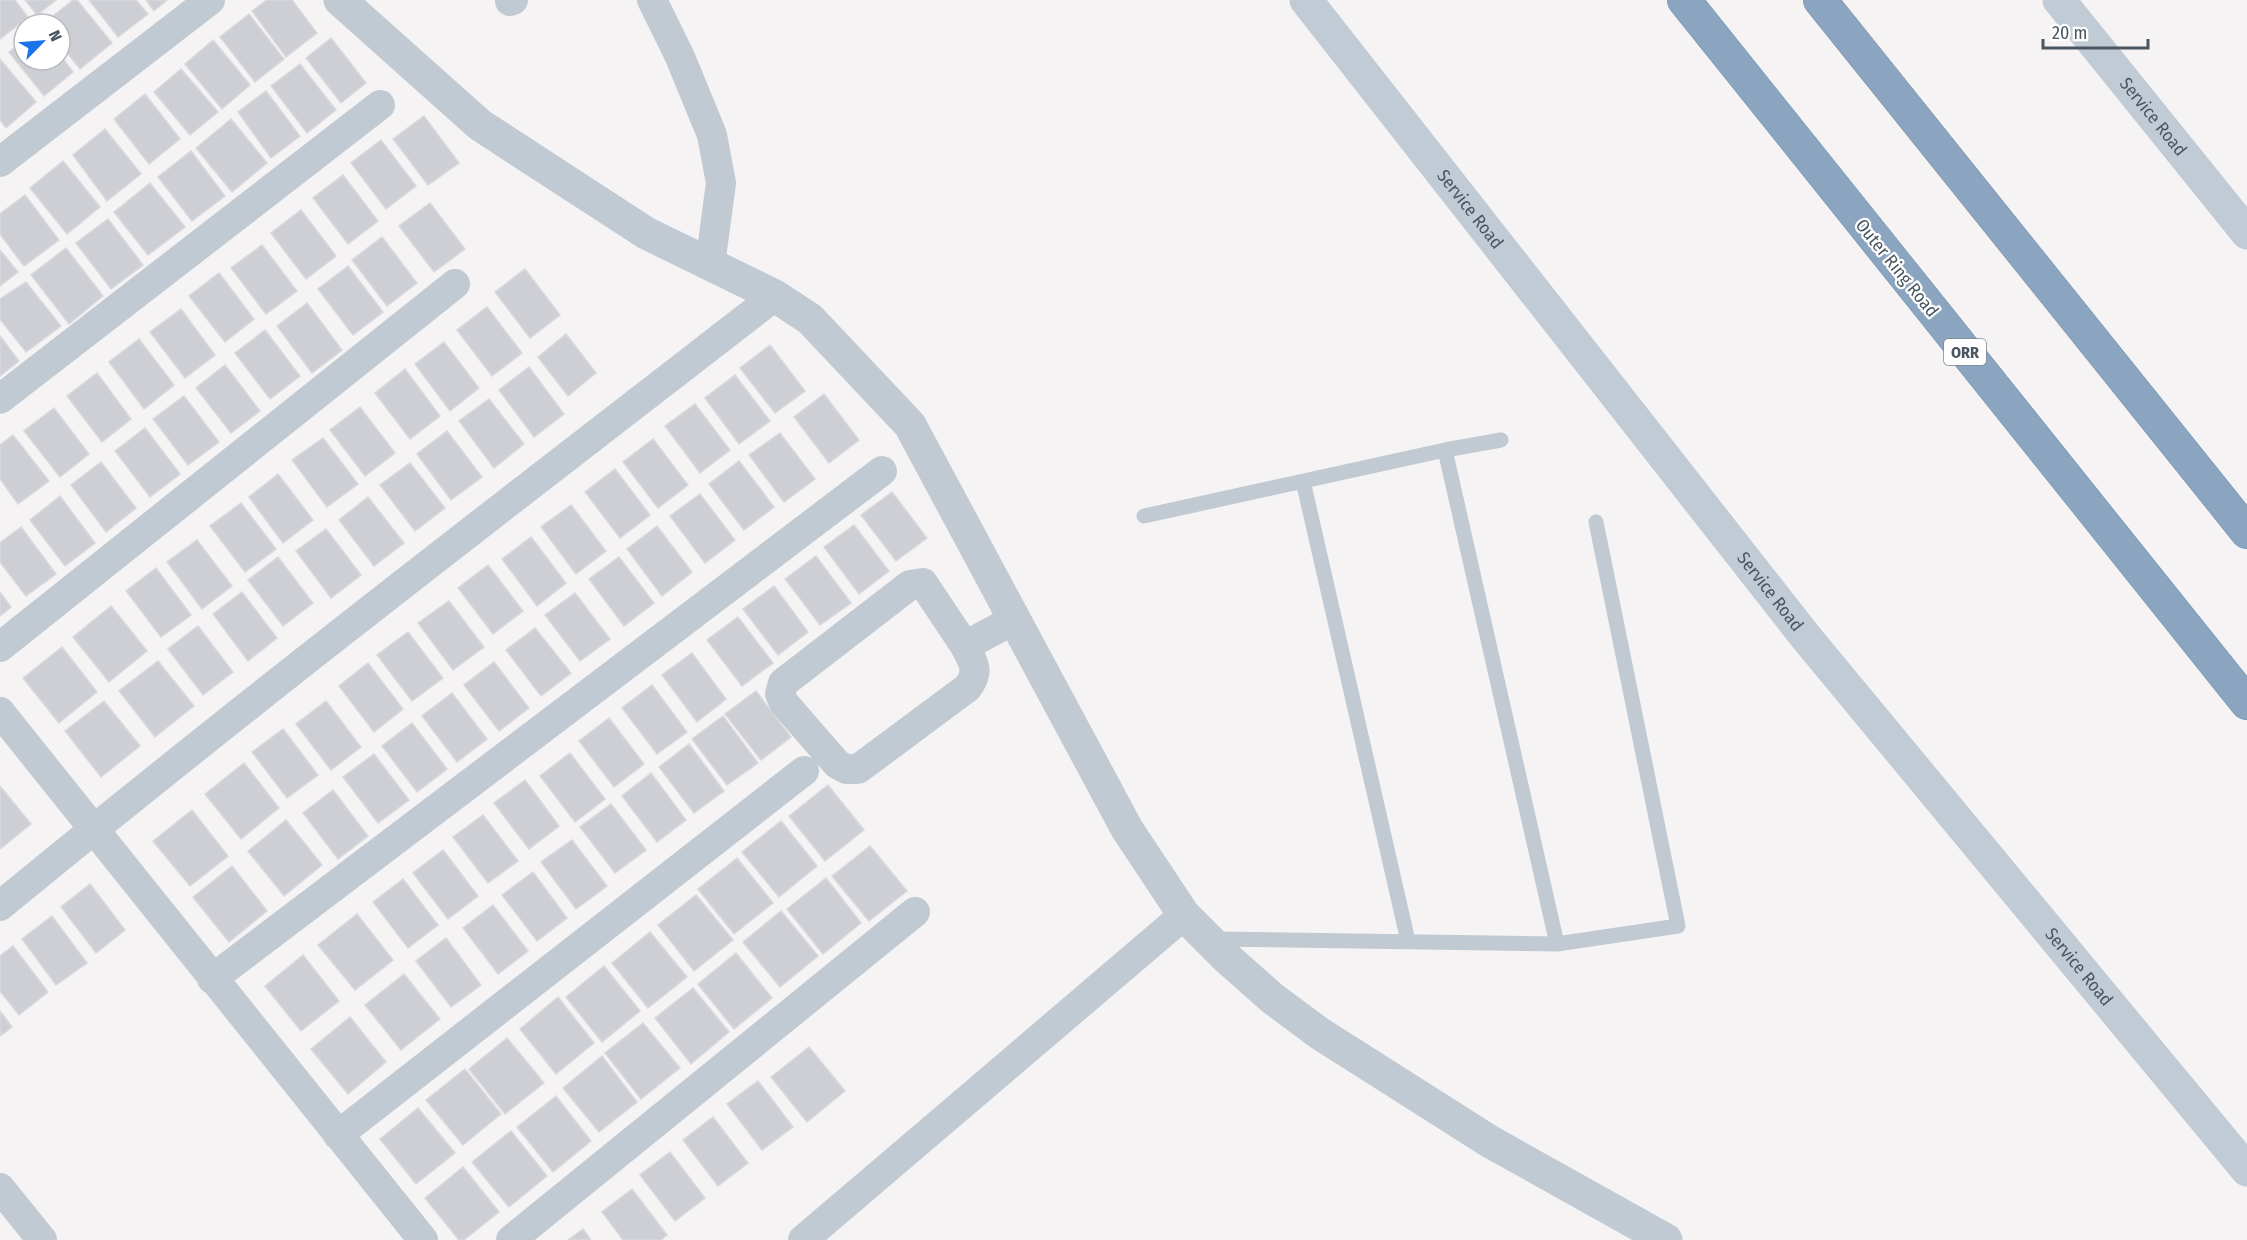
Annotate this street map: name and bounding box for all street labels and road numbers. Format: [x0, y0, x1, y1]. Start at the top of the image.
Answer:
street label: Service Road [2115, 73, 2191, 160]
street label: Service Road [1432, 165, 1508, 253]
street label: Outer Ring Road [1851, 215, 1943, 321]
road number: ORR [1944, 339, 1986, 365]
street label: Service Road [1732, 548, 1808, 636]
street label: Service Road [2040, 924, 2118, 1010]

